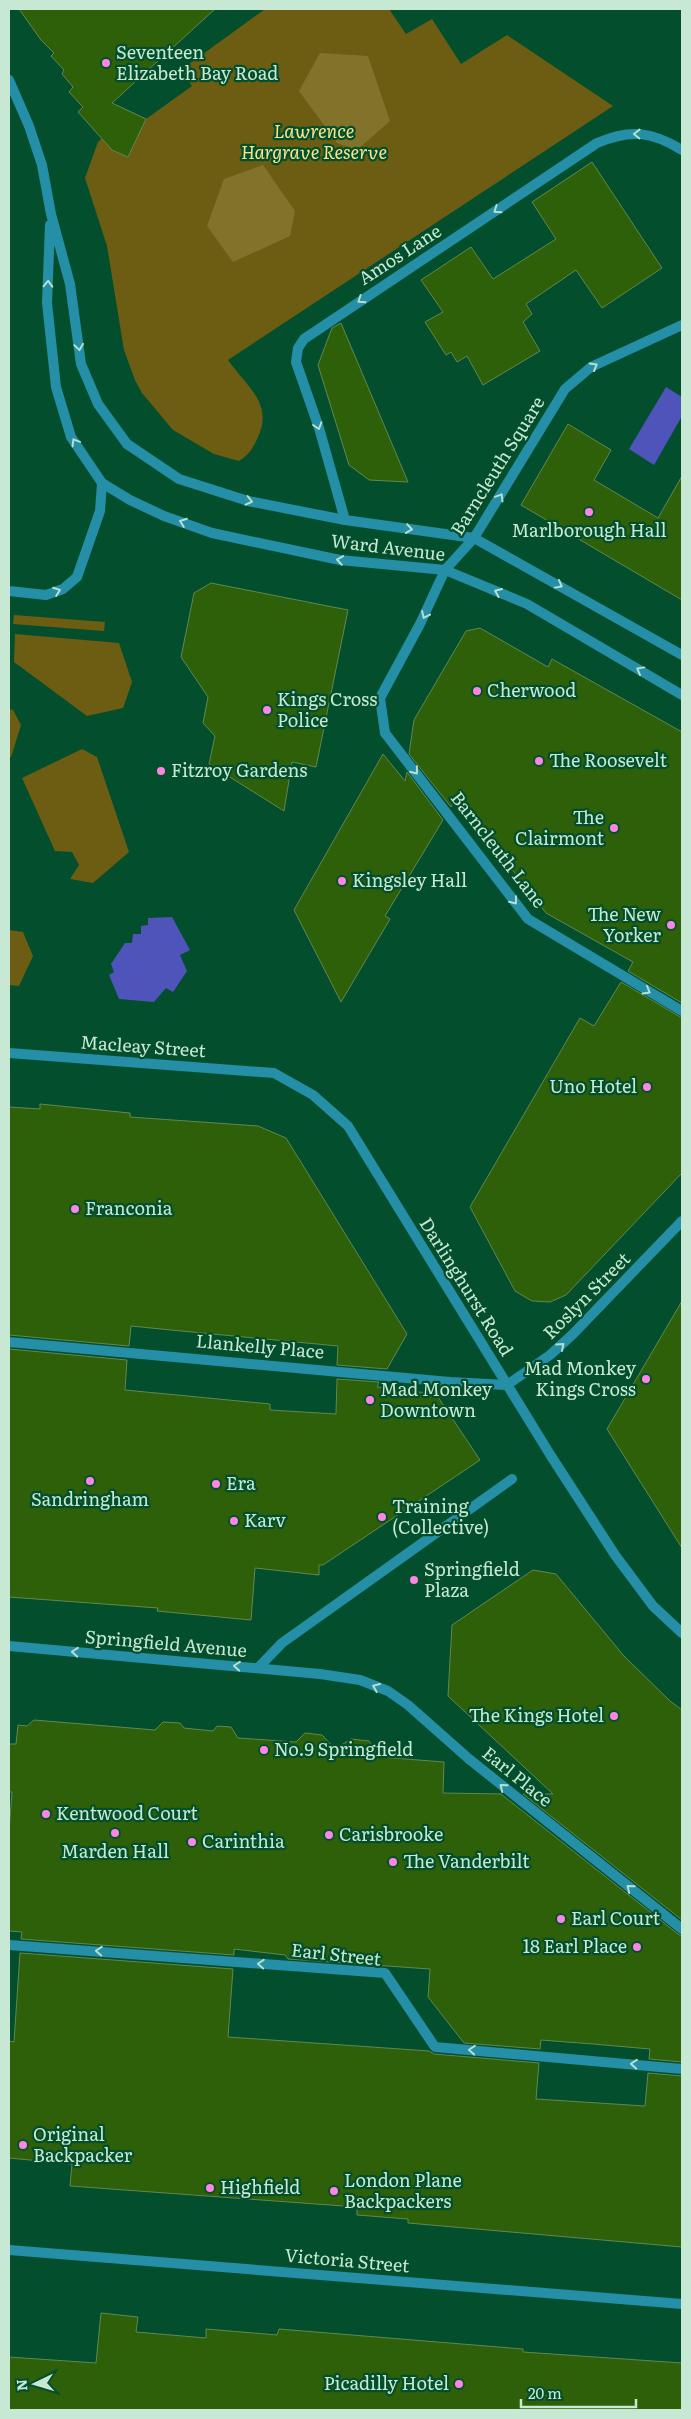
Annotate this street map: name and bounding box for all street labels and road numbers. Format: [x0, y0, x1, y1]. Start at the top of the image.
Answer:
street label: Amos Lane [352, 217, 446, 291]
street label: Barncleuth Square [443, 390, 550, 540]
street label: Ward Avenue [329, 526, 447, 567]
street label: Barncleuth Lane [445, 785, 553, 913]
street label: Macleay Street [80, 1028, 207, 1063]
street label: Darlinghurst Road [414, 1212, 521, 1361]
street label: Roslyn Street [536, 1245, 636, 1345]
street label: Llankelly Place [195, 1326, 325, 1365]
street label: Springfield Avenue [84, 1622, 248, 1663]
street label: Earl Place [477, 1739, 559, 1813]
street label: Earl Street [290, 1935, 383, 1972]
street label: Victoria Street [284, 2241, 411, 2278]

